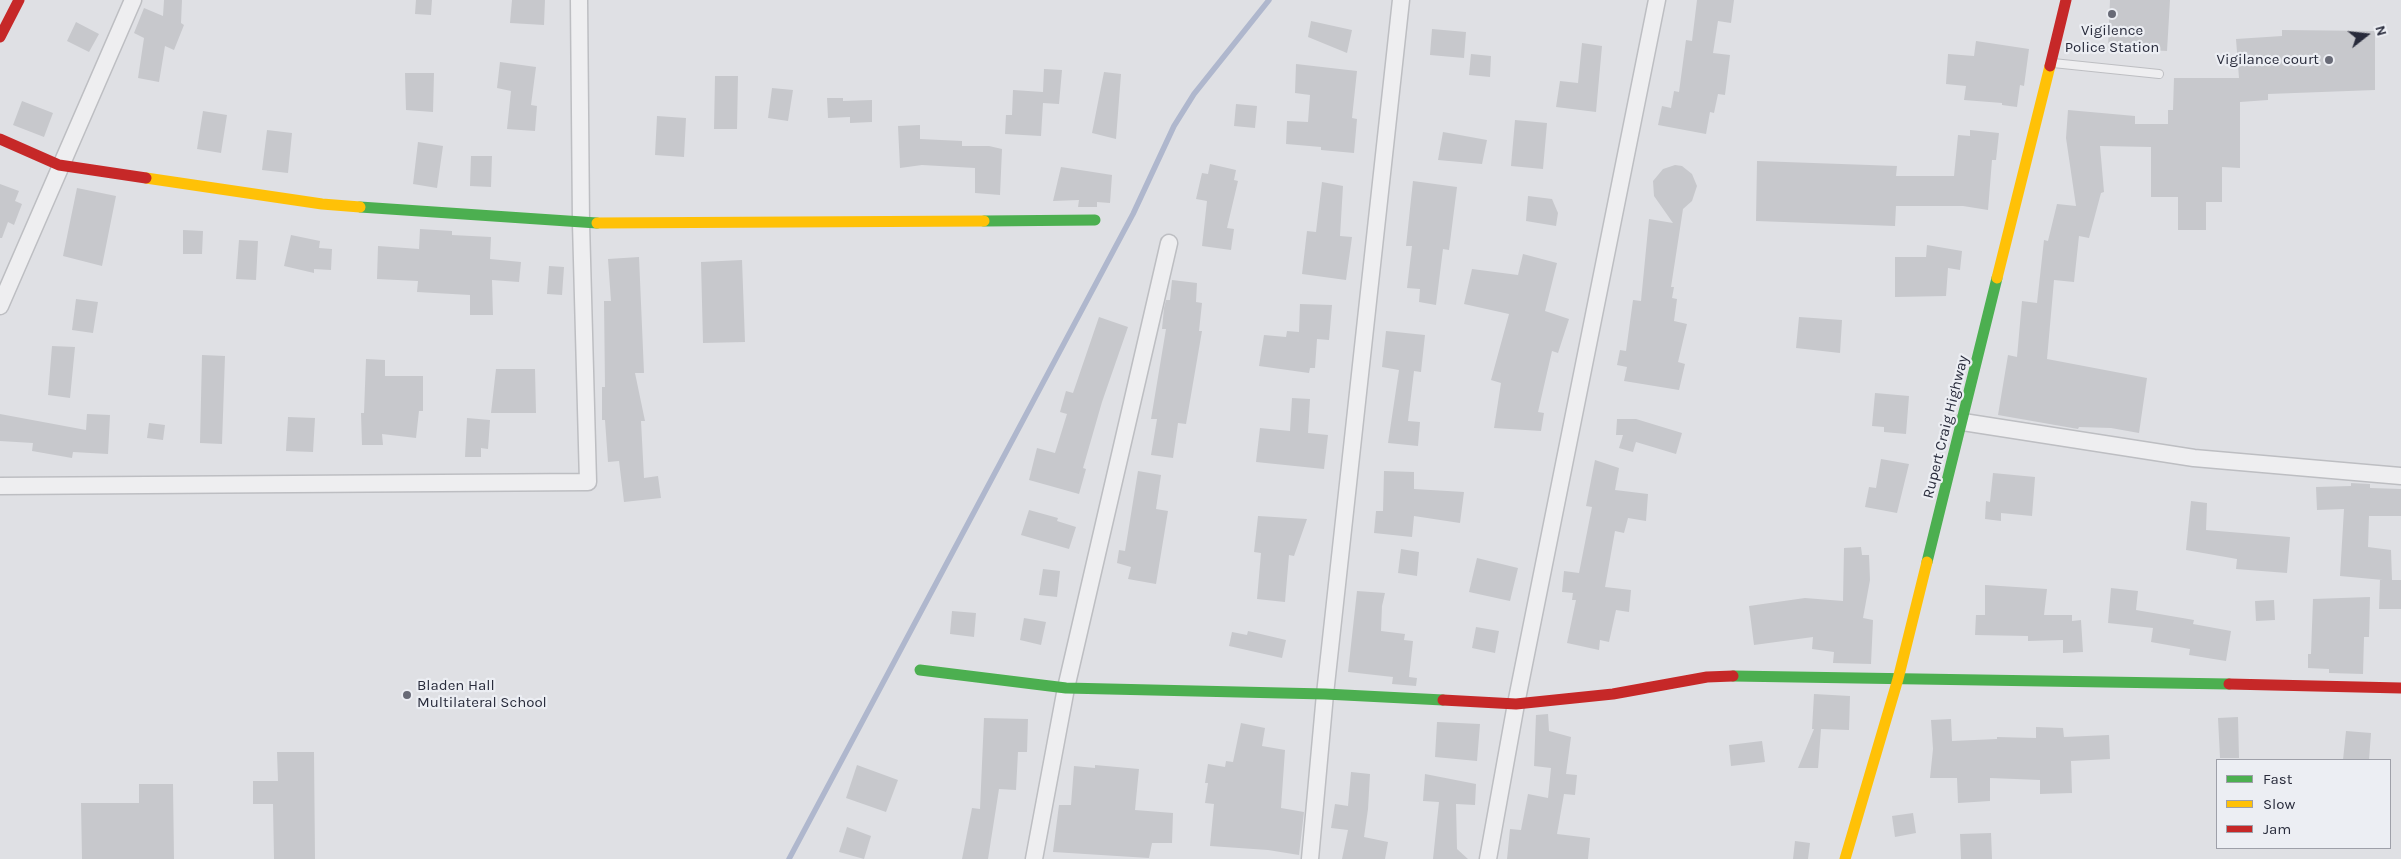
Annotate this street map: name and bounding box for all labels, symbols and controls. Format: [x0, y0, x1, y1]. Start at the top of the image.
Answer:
marker: Vigilence Police Station [2106, 8, 2118, 20]
north arrow [2341, 10, 2391, 60]
place label: Vigilence Police Station [2065, 22, 2159, 57]
text: N [2371, 24, 2390, 38]
place label: Vigilance court [2217, 51, 2319, 69]
marker: Vigilance court [2323, 54, 2335, 66]
street label: Rupert Craig Highway [1920, 354, 1972, 500]
place label: Bladen Hall Multilateral School [417, 677, 547, 712]
marker: Bladen Hall Multilateral School [401, 689, 413, 701]
legend [2216, 759, 2391, 849]
text: Fast [2263, 770, 2292, 788]
text: Slow [2263, 795, 2295, 813]
text: Jam [2263, 820, 2291, 838]

